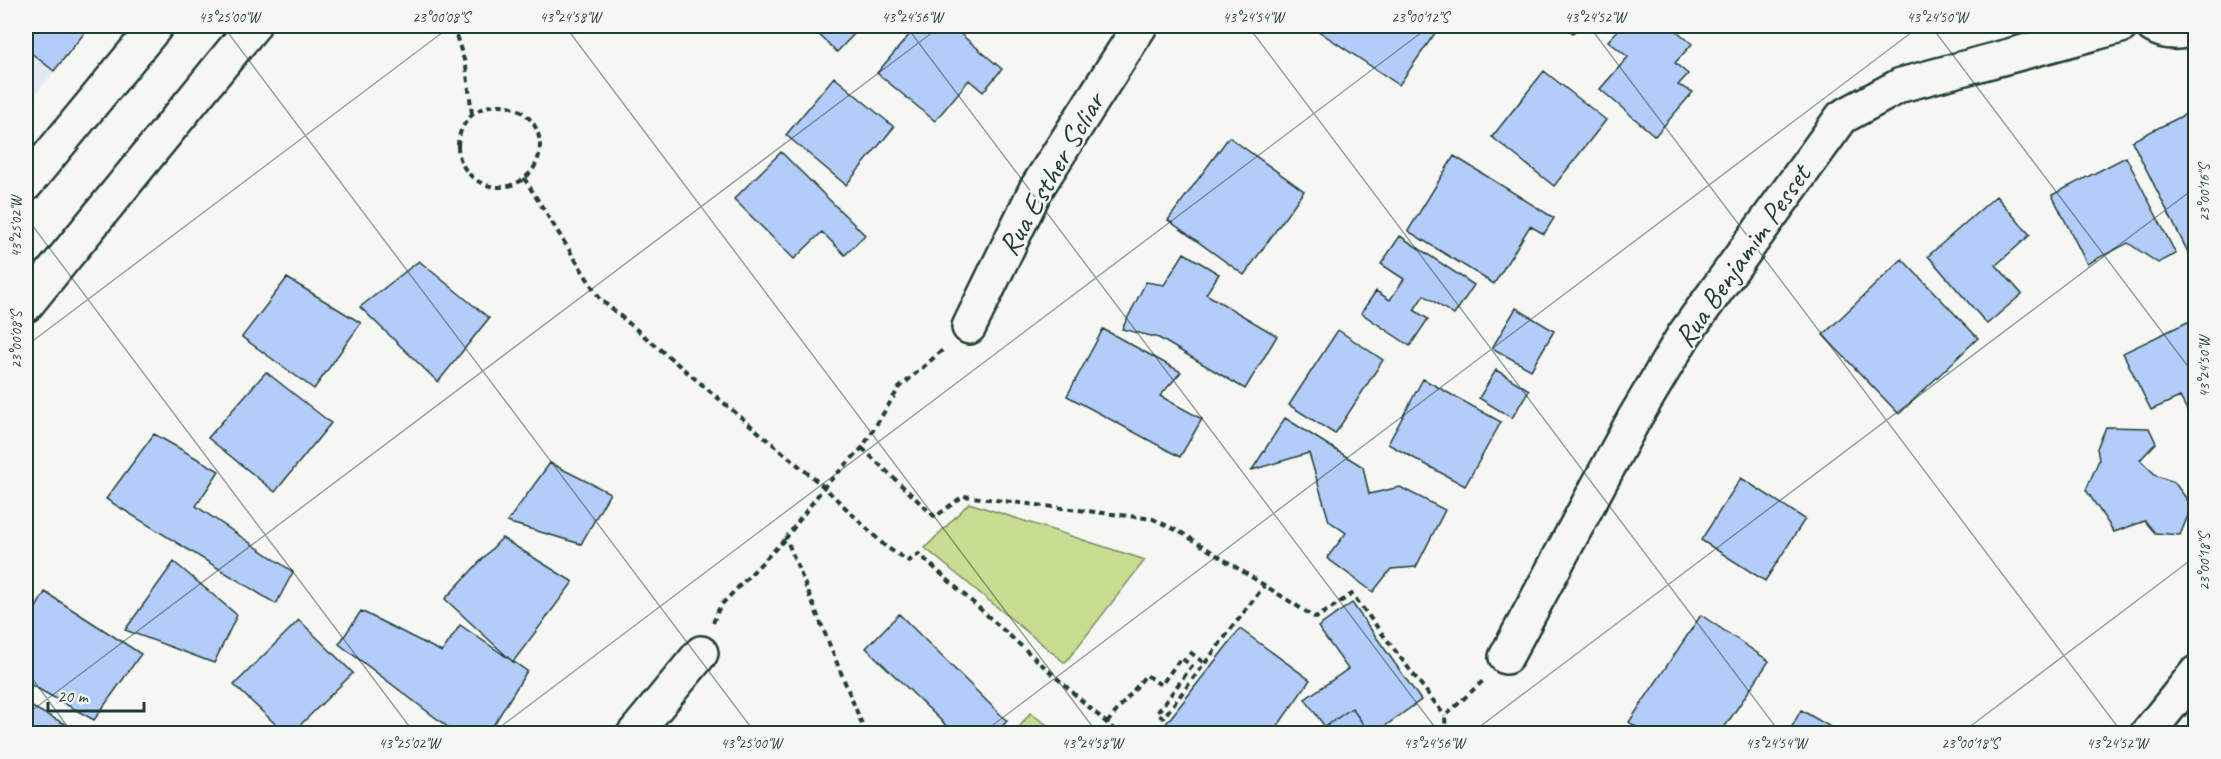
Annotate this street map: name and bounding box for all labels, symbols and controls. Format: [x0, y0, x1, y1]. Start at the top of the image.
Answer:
text: 43°25'00"W [199, 8, 263, 27]
text: 23°00'08"S [412, 8, 472, 27]
text: 43°24'58"W [540, 8, 604, 27]
text: 43°24'56"W [882, 8, 946, 27]
text: 43°24'54"W [1223, 8, 1287, 27]
text: 23°00'12"S [1391, 8, 1451, 27]
text: 43°24'52"W [1565, 8, 1629, 27]
text: 43°24'50"W [1907, 8, 1971, 27]
street label: Rua Esther Scliar [989, 83, 1114, 262]
street label: Rua Benjamim Pesset [1665, 155, 1821, 354]
text: 23°00'16"S [2195, 162, 2214, 222]
text: 43°25'02"W [7, 193, 26, 257]
text: 23°00'08"S [7, 309, 26, 369]
text: 43°24'50"W [2195, 333, 2214, 397]
text: 23°00'18"S [2195, 531, 2214, 591]
scale bar [48, 675, 144, 713]
text: 20 m [57, 685, 90, 707]
text: 43°25'02"W [379, 734, 443, 753]
text: 43°25'00"W [721, 734, 785, 753]
text: 43°24'58"W [1062, 734, 1126, 753]
text: 43°24'56"W [1404, 734, 1468, 753]
text: 43°24'54"W [1746, 734, 1810, 753]
text: 23°00'18"S [1941, 734, 2001, 753]
text: 43°24'52"W [2087, 734, 2151, 753]

